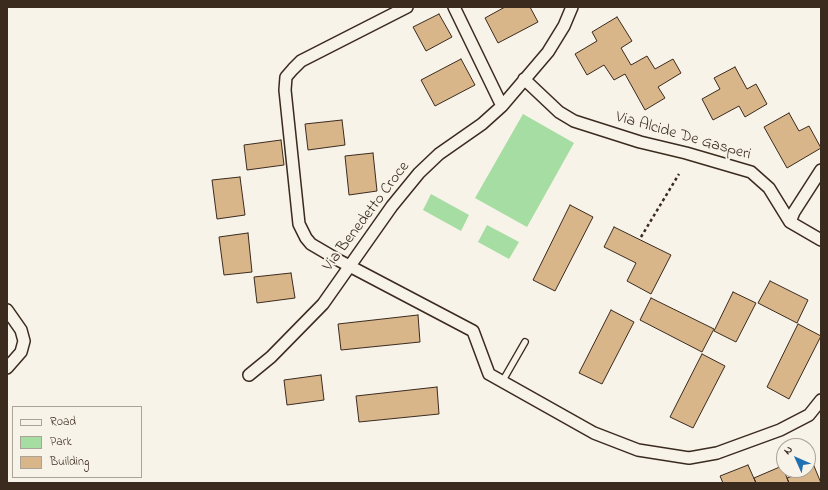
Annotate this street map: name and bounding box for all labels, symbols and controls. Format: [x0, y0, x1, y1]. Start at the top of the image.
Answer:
street label: Via Alcide De Gasperi [613, 108, 753, 166]
street label: Via Benedetto Croce [319, 158, 415, 276]
legend [12, 406, 142, 478]
text: Road [50, 413, 76, 431]
text: Park [50, 433, 72, 451]
north arrow [776, 438, 816, 478]
text: N [780, 442, 797, 459]
text: Building [50, 453, 89, 471]

